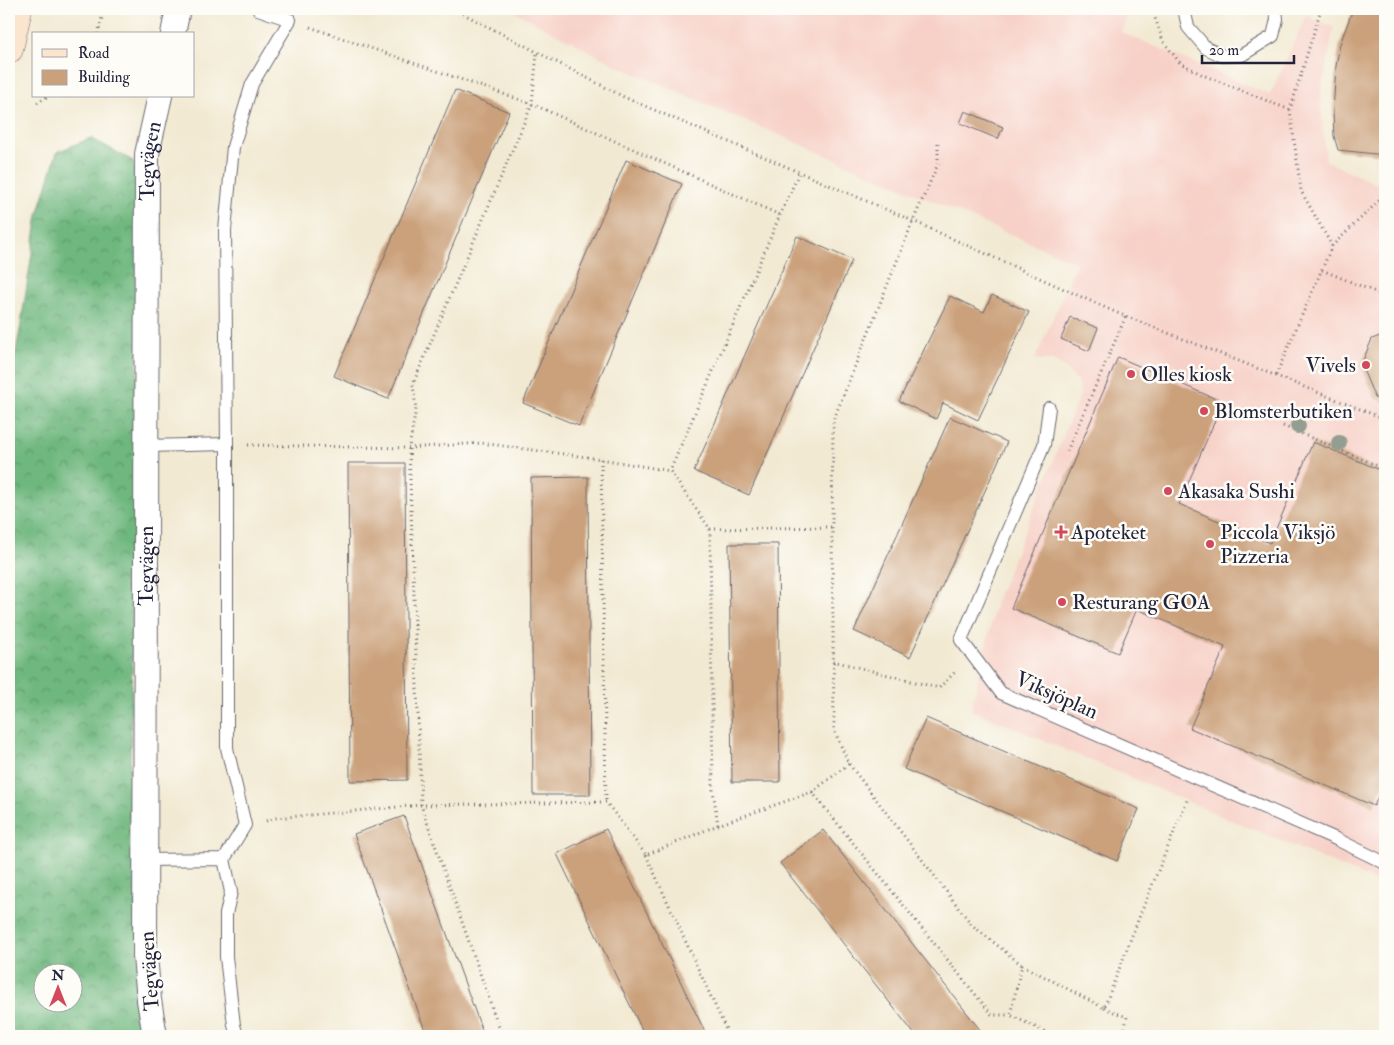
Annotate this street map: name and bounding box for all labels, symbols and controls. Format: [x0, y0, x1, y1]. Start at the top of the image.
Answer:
legend [32, 32, 195, 98]
scale bar [1202, 32, 1294, 64]
text: 20 m [1209, 41, 1239, 60]
text: Road [78, 44, 110, 63]
text: Building [78, 68, 130, 87]
street label: Tegvägen [134, 118, 168, 201]
place label: Vivels [1305, 352, 1356, 379]
marker: Vivels [1360, 359, 1372, 371]
place label: Olles kiosk [1141, 361, 1232, 388]
marker: Olles kiosk [1125, 368, 1137, 380]
place label: Blomsterbutiken [1214, 398, 1353, 425]
marker: Blomsterbutiken [1198, 405, 1210, 417]
place label: Akasaka Sushi [1177, 478, 1295, 505]
marker: Akasaka Sushi [1162, 485, 1174, 497]
place label: Apoteket [1070, 519, 1146, 546]
place label: Piccola Viksjö Pizzeria [1220, 519, 1335, 570]
street label: Tegvägen [133, 525, 160, 606]
marker: Apoteket [1055, 526, 1067, 538]
marker: Piccola Viksjö Pizzeria [1204, 538, 1216, 550]
place label: Resturang GOA [1072, 589, 1210, 616]
marker: Resturang GOA [1056, 596, 1068, 608]
street label: Viksjöplan [1011, 665, 1103, 726]
street label: Tegvägen [133, 930, 166, 1012]
north arrow [32, 962, 82, 1012]
text: N [51, 967, 65, 984]

